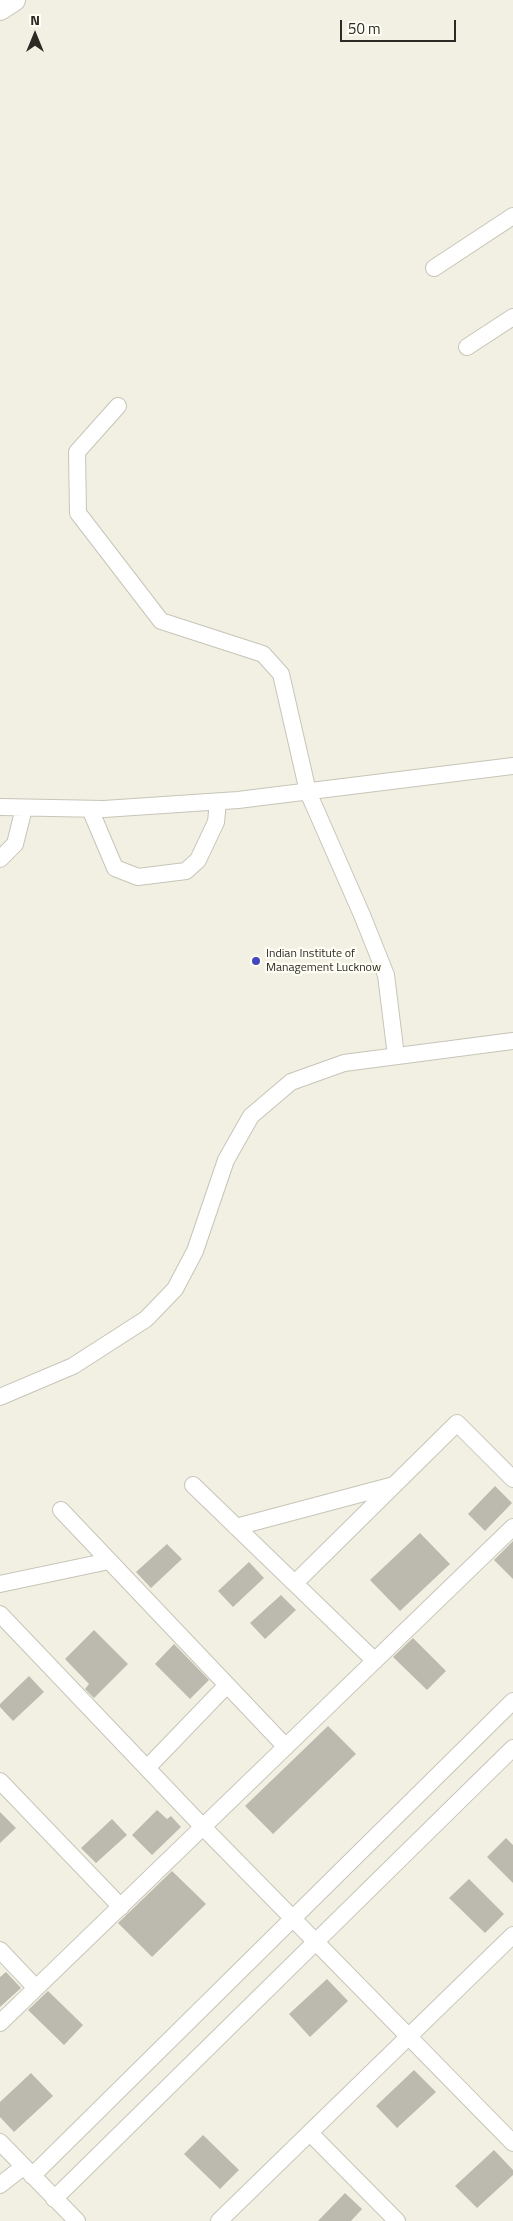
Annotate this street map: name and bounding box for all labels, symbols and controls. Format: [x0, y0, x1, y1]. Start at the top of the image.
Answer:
text: N [30, 9, 40, 30]
north arrow [10, 10, 60, 60]
scale bar [343, 10, 459, 42]
text: 50 m [348, 17, 381, 40]
place label: Indian Institute of Management Lucknow [266, 947, 381, 975]
marker: Indian Institute of Management Lucknow [250, 955, 262, 967]

